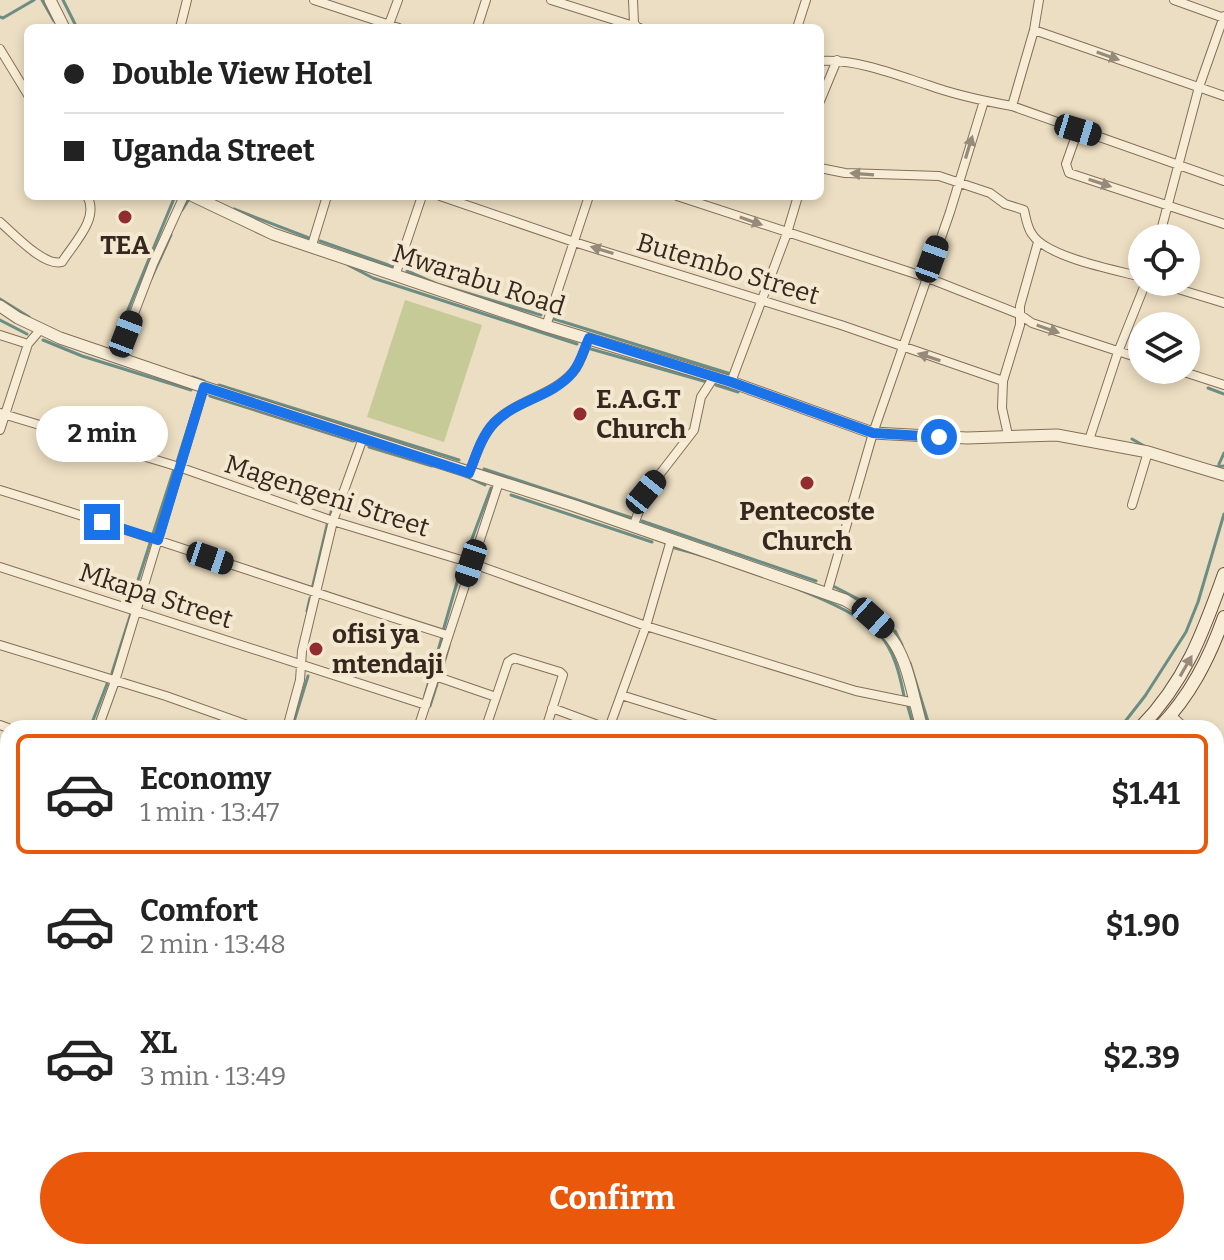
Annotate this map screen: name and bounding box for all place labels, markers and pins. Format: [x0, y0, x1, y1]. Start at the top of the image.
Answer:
marker: TEA [116, 208, 134, 226]
place label: TEA [100, 230, 150, 261]
place label: E.A.G.T Church [596, 384, 687, 445]
marker: E.A.G.T Church [571, 405, 589, 423]
marker: Pentecoste Church [798, 474, 816, 492]
place label: Pentecoste Church [739, 496, 875, 557]
place label: ofisi ya mtendaji [332, 619, 444, 680]
marker: ofisi ya mtendaji [307, 640, 325, 658]

